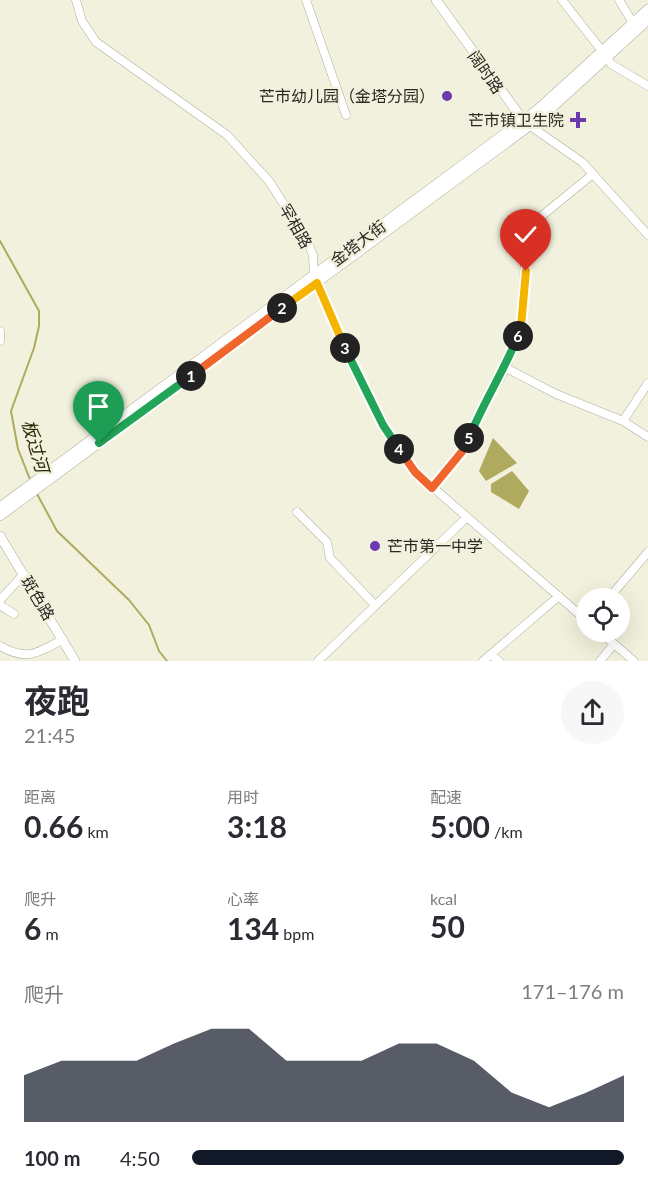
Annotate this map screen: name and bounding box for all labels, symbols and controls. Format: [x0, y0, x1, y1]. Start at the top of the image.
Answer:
street label: 阔时路 [465, 47, 508, 97]
place label: 芒市幼儿园（金塔分园） [259, 86, 435, 105]
marker: 芒市幼儿园（金塔分园） [440, 89, 454, 103]
place label: 芒市镇卫生院 [468, 110, 564, 129]
marker: 芒市镇卫生院 [569, 111, 587, 129]
street label: 罕相路 [276, 200, 317, 251]
pin [500, 209, 551, 271]
street label: 金塔大街 [326, 216, 389, 269]
icon: check [509, 218, 542, 251]
pin: 2 [267, 293, 297, 323]
text: 2 [277, 298, 287, 317]
pin: 6 [503, 321, 533, 351]
text: 6 [513, 326, 523, 345]
pin: 3 [330, 333, 360, 363]
text: 3 [340, 338, 350, 357]
pin: 1 [176, 361, 206, 391]
text: 1 [186, 366, 196, 385]
pin [73, 381, 124, 443]
icon: arrive [82, 390, 115, 423]
water label: 板过河 [18, 417, 55, 478]
pin: 5 [454, 423, 484, 453]
text: 5 [464, 428, 474, 447]
pin: 4 [384, 434, 414, 464]
text: 4 [394, 439, 404, 458]
place label: 芒市第一中学 [387, 536, 483, 555]
marker: 芒市第一中学 [368, 539, 382, 553]
street label: 斑色路 [18, 572, 59, 623]
map controls [576, 588, 630, 642]
button: locate [576, 588, 630, 642]
text: 夜跑 [24, 680, 90, 720]
button: share [561, 681, 624, 744]
text: 21:45 [24, 723, 75, 747]
text: 距离 [24, 787, 56, 806]
text: 用时 [227, 787, 259, 806]
text: 配速 [430, 787, 462, 806]
text: 0.66 [24, 808, 83, 844]
text: 3:18 [227, 808, 287, 844]
text: 5:00 [430, 808, 490, 844]
text: km [83, 822, 109, 841]
text: /km [490, 822, 523, 841]
text: 爬升 [24, 889, 56, 908]
text: 心率 [227, 889, 259, 908]
text: kcal [430, 889, 457, 908]
text: 50 [430, 908, 465, 944]
text: 6 [24, 910, 41, 946]
text: 134 [227, 910, 279, 946]
text: m [41, 924, 59, 943]
text: bpm [279, 924, 314, 943]
text: 171–176 m [521, 979, 624, 1003]
text: 爬升 [24, 982, 64, 1006]
text: 100 m [24, 1146, 80, 1170]
text: 4:50 [120, 1146, 160, 1170]

